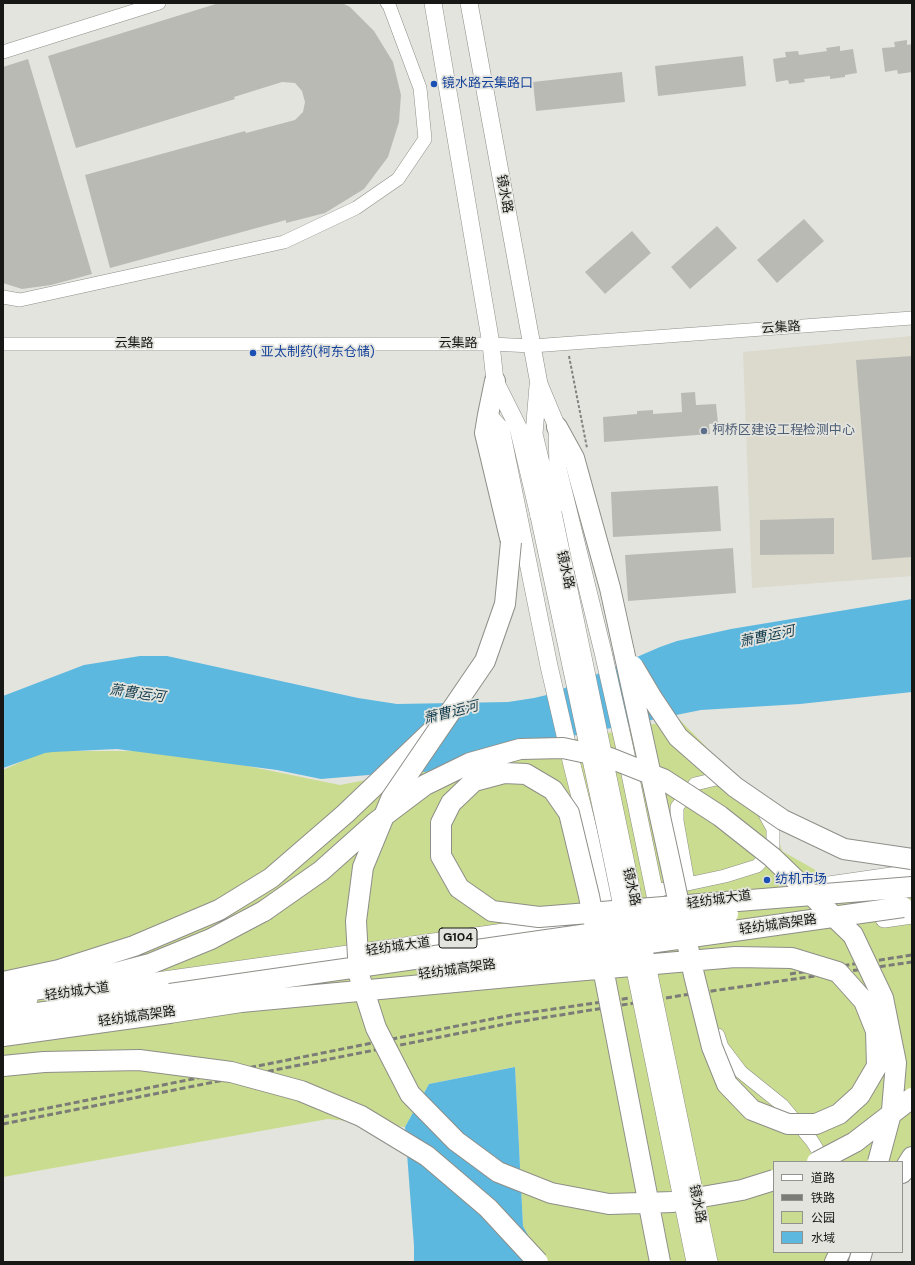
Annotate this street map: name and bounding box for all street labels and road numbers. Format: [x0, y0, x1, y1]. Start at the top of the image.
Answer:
street label: 镜水路 [493, 173, 515, 215]
street label: 云集路 [761, 319, 801, 337]
street label: 云集路 [115, 336, 153, 352]
street label: 云集路 [439, 336, 477, 352]
street label: 镜水路 [553, 549, 577, 591]
street label: 镜水路 [619, 866, 643, 908]
street label: 轻纺城大道 [686, 888, 752, 912]
street label: 轻纺城高架路 [738, 912, 818, 938]
road number: G104 [439, 928, 477, 948]
street label: 轻纺城大道 [365, 935, 431, 959]
street label: 轻纺城高架路 [417, 957, 497, 983]
street label: 轻纺城大道 [44, 980, 110, 1004]
street label: 轻纺城高架路 [97, 1004, 177, 1030]
street label: 镜水路 [686, 1183, 708, 1225]

